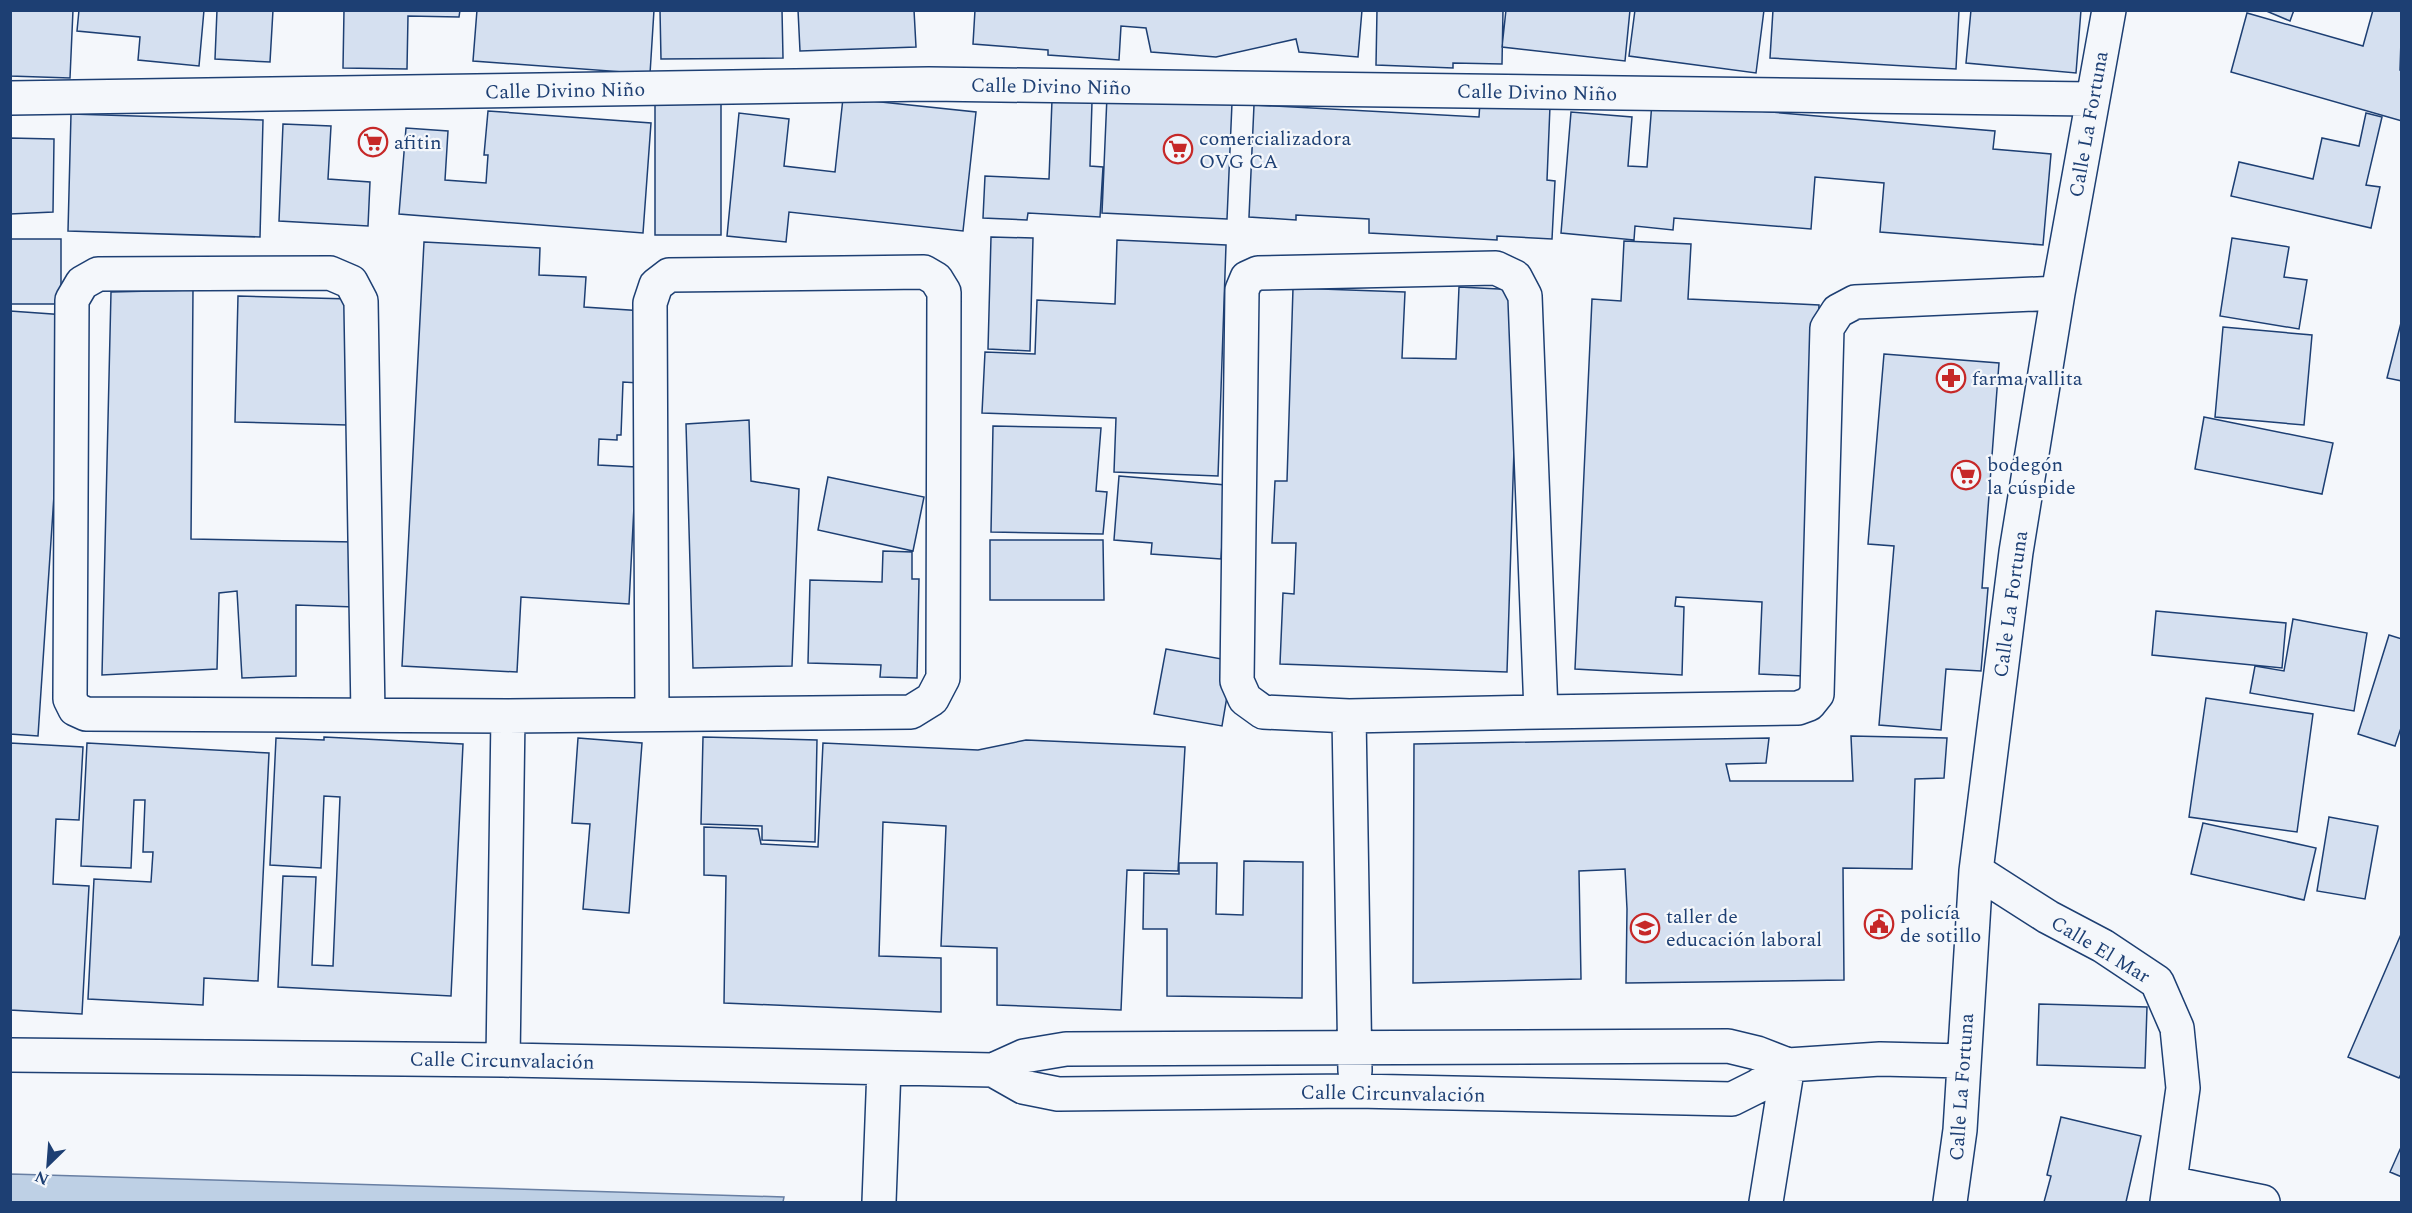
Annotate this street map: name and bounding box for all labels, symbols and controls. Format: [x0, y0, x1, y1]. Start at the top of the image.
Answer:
street label: Calle La Fortuna [2061, 48, 2117, 200]
street label: Calle Divino Niño [971, 71, 1131, 103]
street label: Calle Divino Niño [485, 75, 645, 107]
street label: Calle Divino Niño [1457, 77, 1617, 109]
place label: comercializadora OVG CA [1199, 124, 1351, 177]
supermarket icon: afitin [357, 126, 389, 158]
place label: afitin [394, 128, 442, 158]
supermarket icon: comercializadora OVG CA [1162, 133, 1194, 165]
pharmacy icon: farma vallita [1935, 362, 1967, 394]
place label: farma vallita [1972, 364, 2083, 394]
place label: bodegón la cúspide [1987, 450, 2076, 503]
supermarket icon: bodegón la cúspide [1950, 459, 1982, 491]
street label: Calle La Fortuna [1986, 529, 2036, 680]
place label: policía de sotillo [1900, 898, 1981, 951]
place label: taller de educación laboral [1666, 902, 1822, 955]
public building icon: policía de sotillo [1863, 908, 1895, 940]
street label: Calle El Mar [2045, 908, 2156, 991]
school or university icon: taller de educación laboral [1629, 912, 1661, 944]
street label: Calle La Fortuna [1942, 1012, 1982, 1162]
street label: Calle Circunvalación [409, 1044, 595, 1078]
street label: Calle Circunvalación [1300, 1077, 1486, 1111]
north arrow [18, 1135, 78, 1195]
text: N [31, 1164, 53, 1191]

